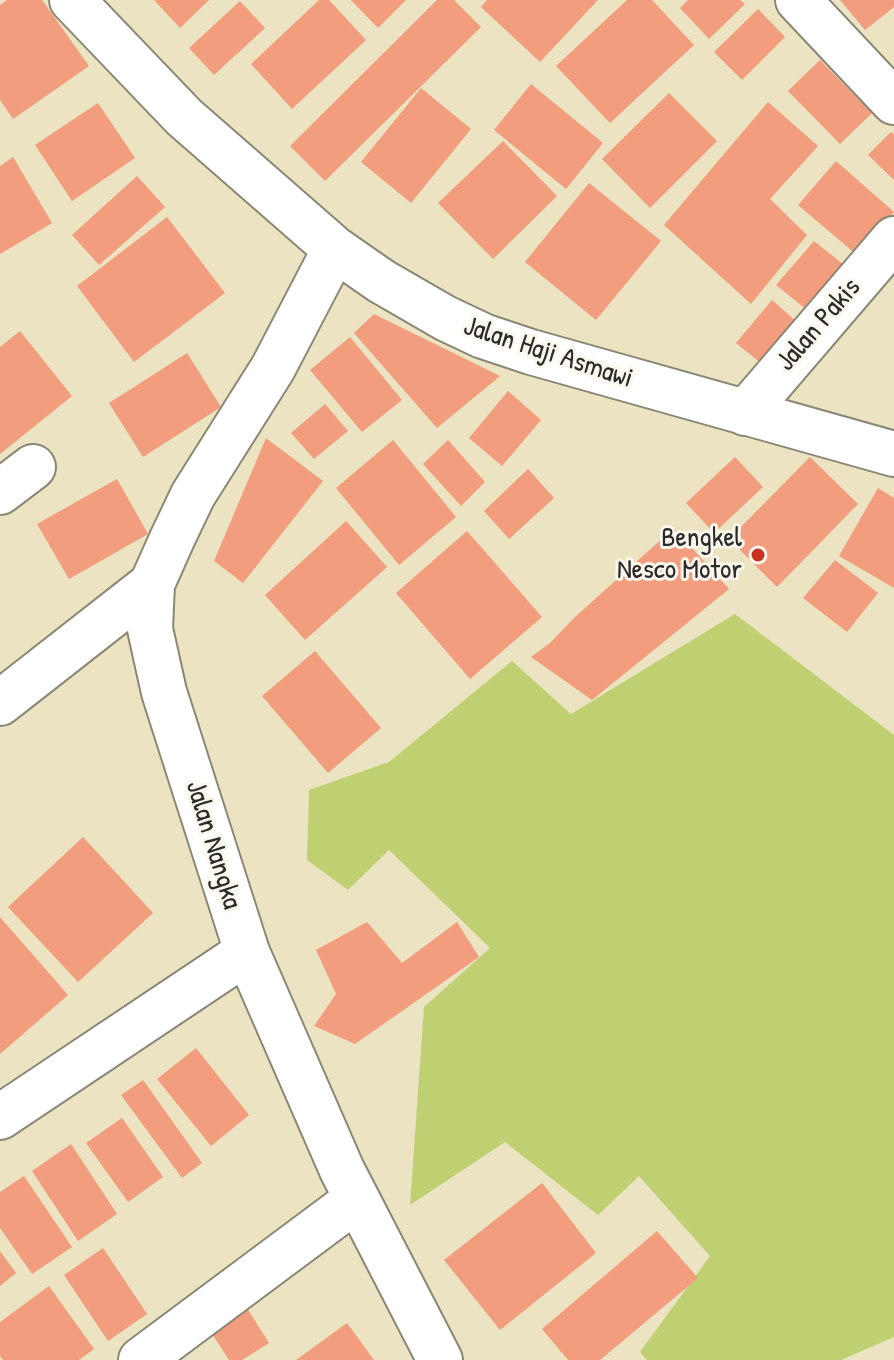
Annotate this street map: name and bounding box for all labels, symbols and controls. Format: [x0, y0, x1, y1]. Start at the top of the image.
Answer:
street label: Jalan Pakis [770, 272, 868, 378]
street label: Jalan Haji Asmawi [459, 310, 637, 396]
place label: Bengkel Nesco Motor [617, 522, 742, 588]
marker: Bengkel Nesco Motor [749, 546, 767, 564]
street label: Jalan Nangka [178, 777, 248, 913]

